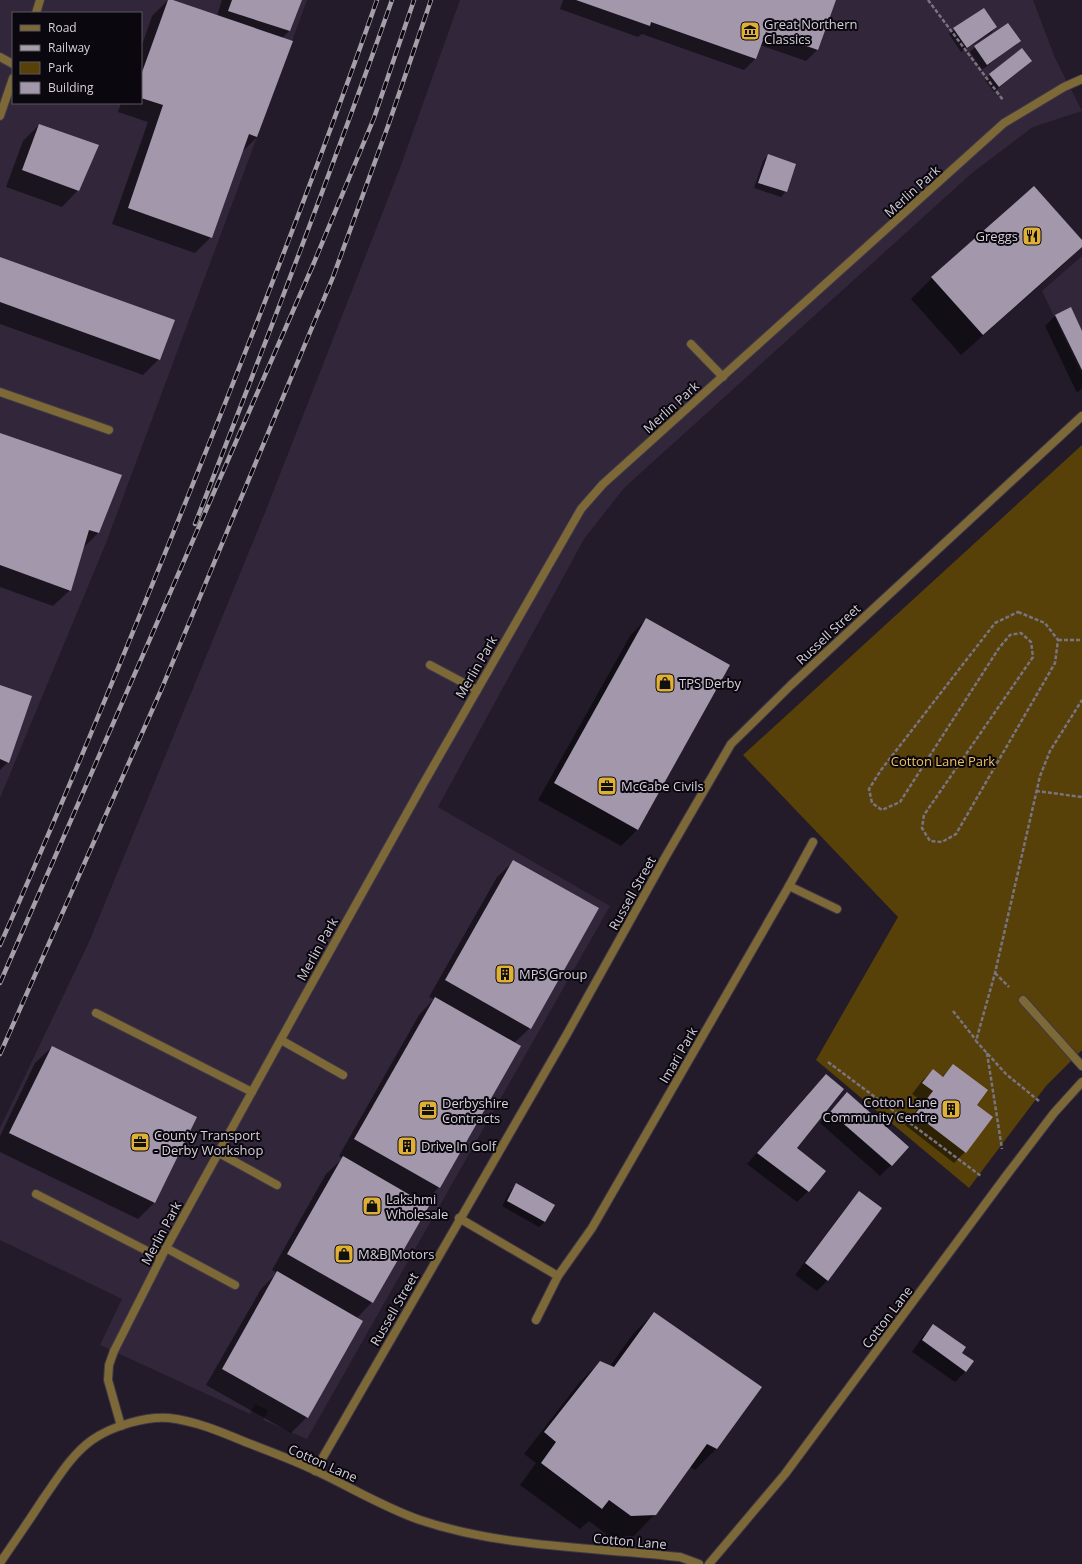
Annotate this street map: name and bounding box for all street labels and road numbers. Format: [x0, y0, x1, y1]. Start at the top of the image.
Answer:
street label: Merlin Park [880, 161, 944, 221]
street label: Merlin Park [639, 377, 703, 437]
street label: Russell Street [792, 599, 864, 669]
street label: Merlin Park [451, 632, 501, 702]
street label: Russell Street [604, 852, 660, 933]
street label: Merlin Park [292, 914, 342, 984]
street label: Imari Park [655, 1023, 701, 1086]
street label: Merlin Park [137, 1198, 185, 1268]
street label: Russell Street [366, 1269, 422, 1349]
street label: Cotton Lane [858, 1282, 916, 1352]
street label: Cotton Lane [286, 1440, 360, 1486]
street label: Cotton Lane [592, 1529, 668, 1553]

